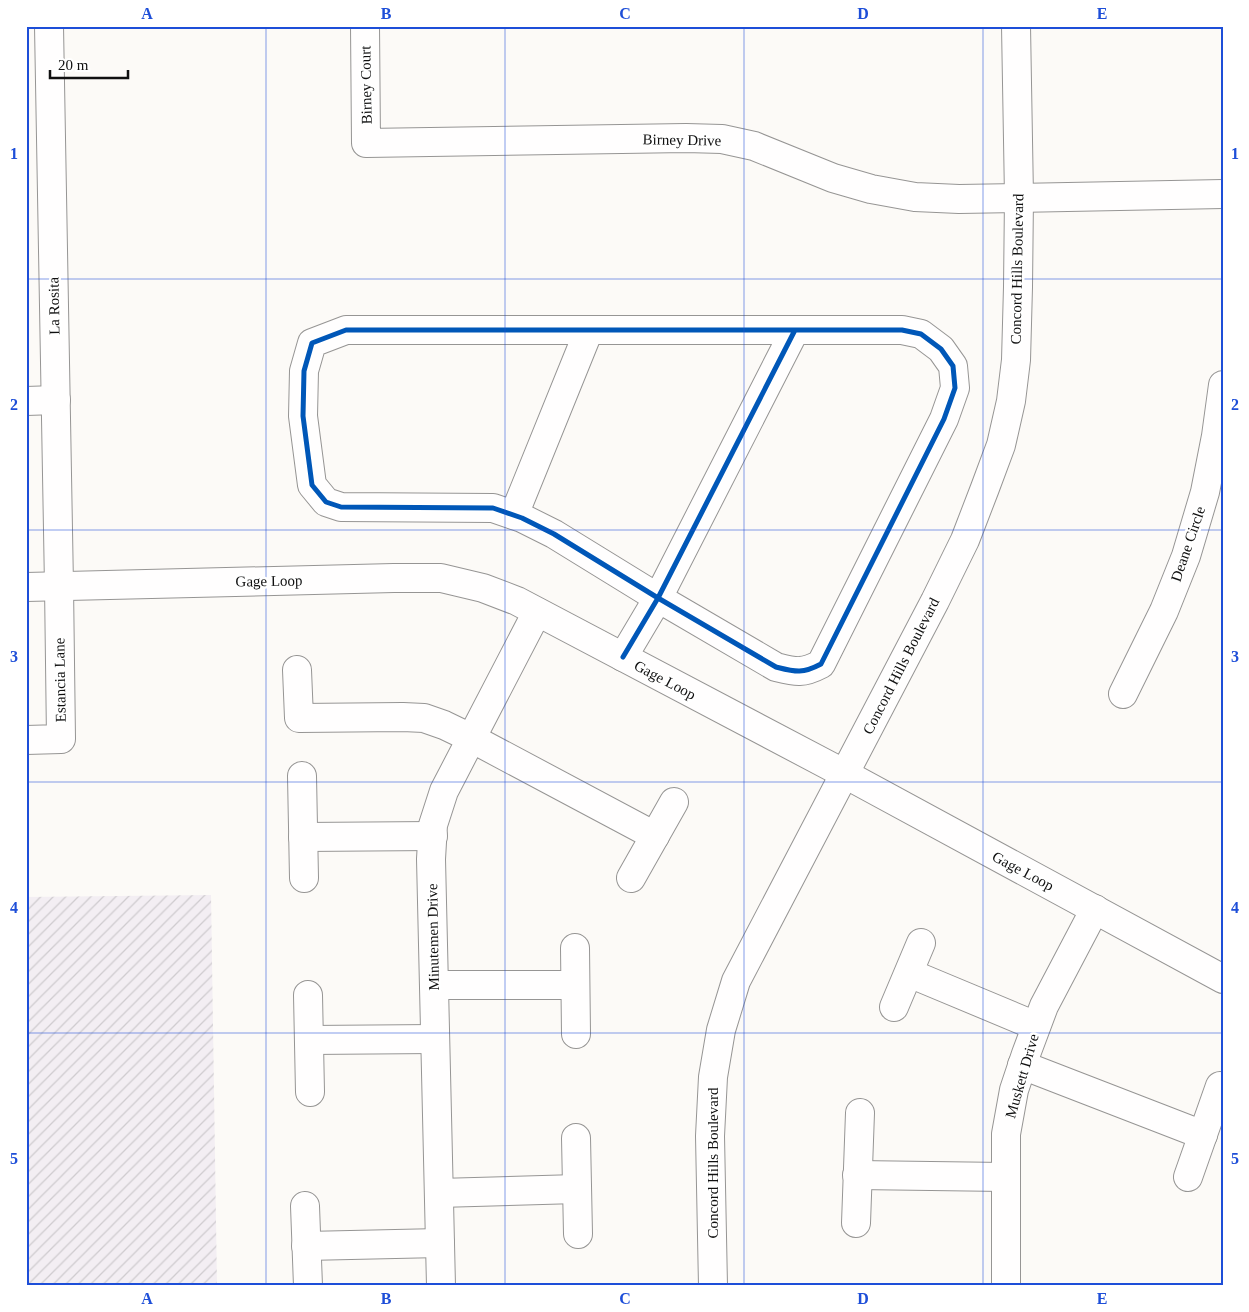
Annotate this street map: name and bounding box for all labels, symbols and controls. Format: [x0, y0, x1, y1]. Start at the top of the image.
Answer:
text: A [141, 5, 153, 22]
text: B [381, 5, 392, 22]
text: C [619, 5, 631, 22]
text: D [857, 5, 869, 22]
text: E [1097, 5, 1107, 22]
street label: Birney Court [357, 45, 375, 125]
scale bar [50, 48, 128, 80]
text: 20 m [58, 57, 89, 73]
street label: Birney Drive [642, 131, 722, 149]
text: 1 [10, 145, 18, 162]
text: 1 [1231, 145, 1239, 162]
street label: Concord Hills Boulevard [1008, 193, 1026, 345]
street label: La Rosita [45, 277, 63, 335]
text: 2 [10, 396, 18, 413]
text: 2 [1231, 396, 1239, 413]
street label: Deane Circle [1168, 504, 1208, 584]
street label: Gage Loop [235, 572, 303, 590]
street label: Concord Hills Boulevard [860, 595, 943, 737]
street label: Estancia Lane [51, 637, 69, 722]
text: 3 [10, 648, 18, 665]
text: 3 [1231, 648, 1239, 665]
street label: Gage Loop [632, 657, 698, 703]
street label: Gage Loop [990, 848, 1056, 894]
street label: Minutemen Drive [424, 883, 442, 991]
text: 4 [10, 899, 18, 916]
text: 4 [1231, 899, 1239, 916]
street label: Muskett Drive [1002, 1032, 1042, 1120]
street label: Concord Hills Boulevard [705, 1087, 721, 1238]
text: 5 [10, 1150, 18, 1167]
text: 5 [1231, 1150, 1239, 1167]
text: A [141, 1290, 153, 1307]
text: B [381, 1290, 392, 1307]
text: C [619, 1290, 631, 1307]
text: D [857, 1290, 869, 1307]
text: E [1097, 1290, 1107, 1307]

